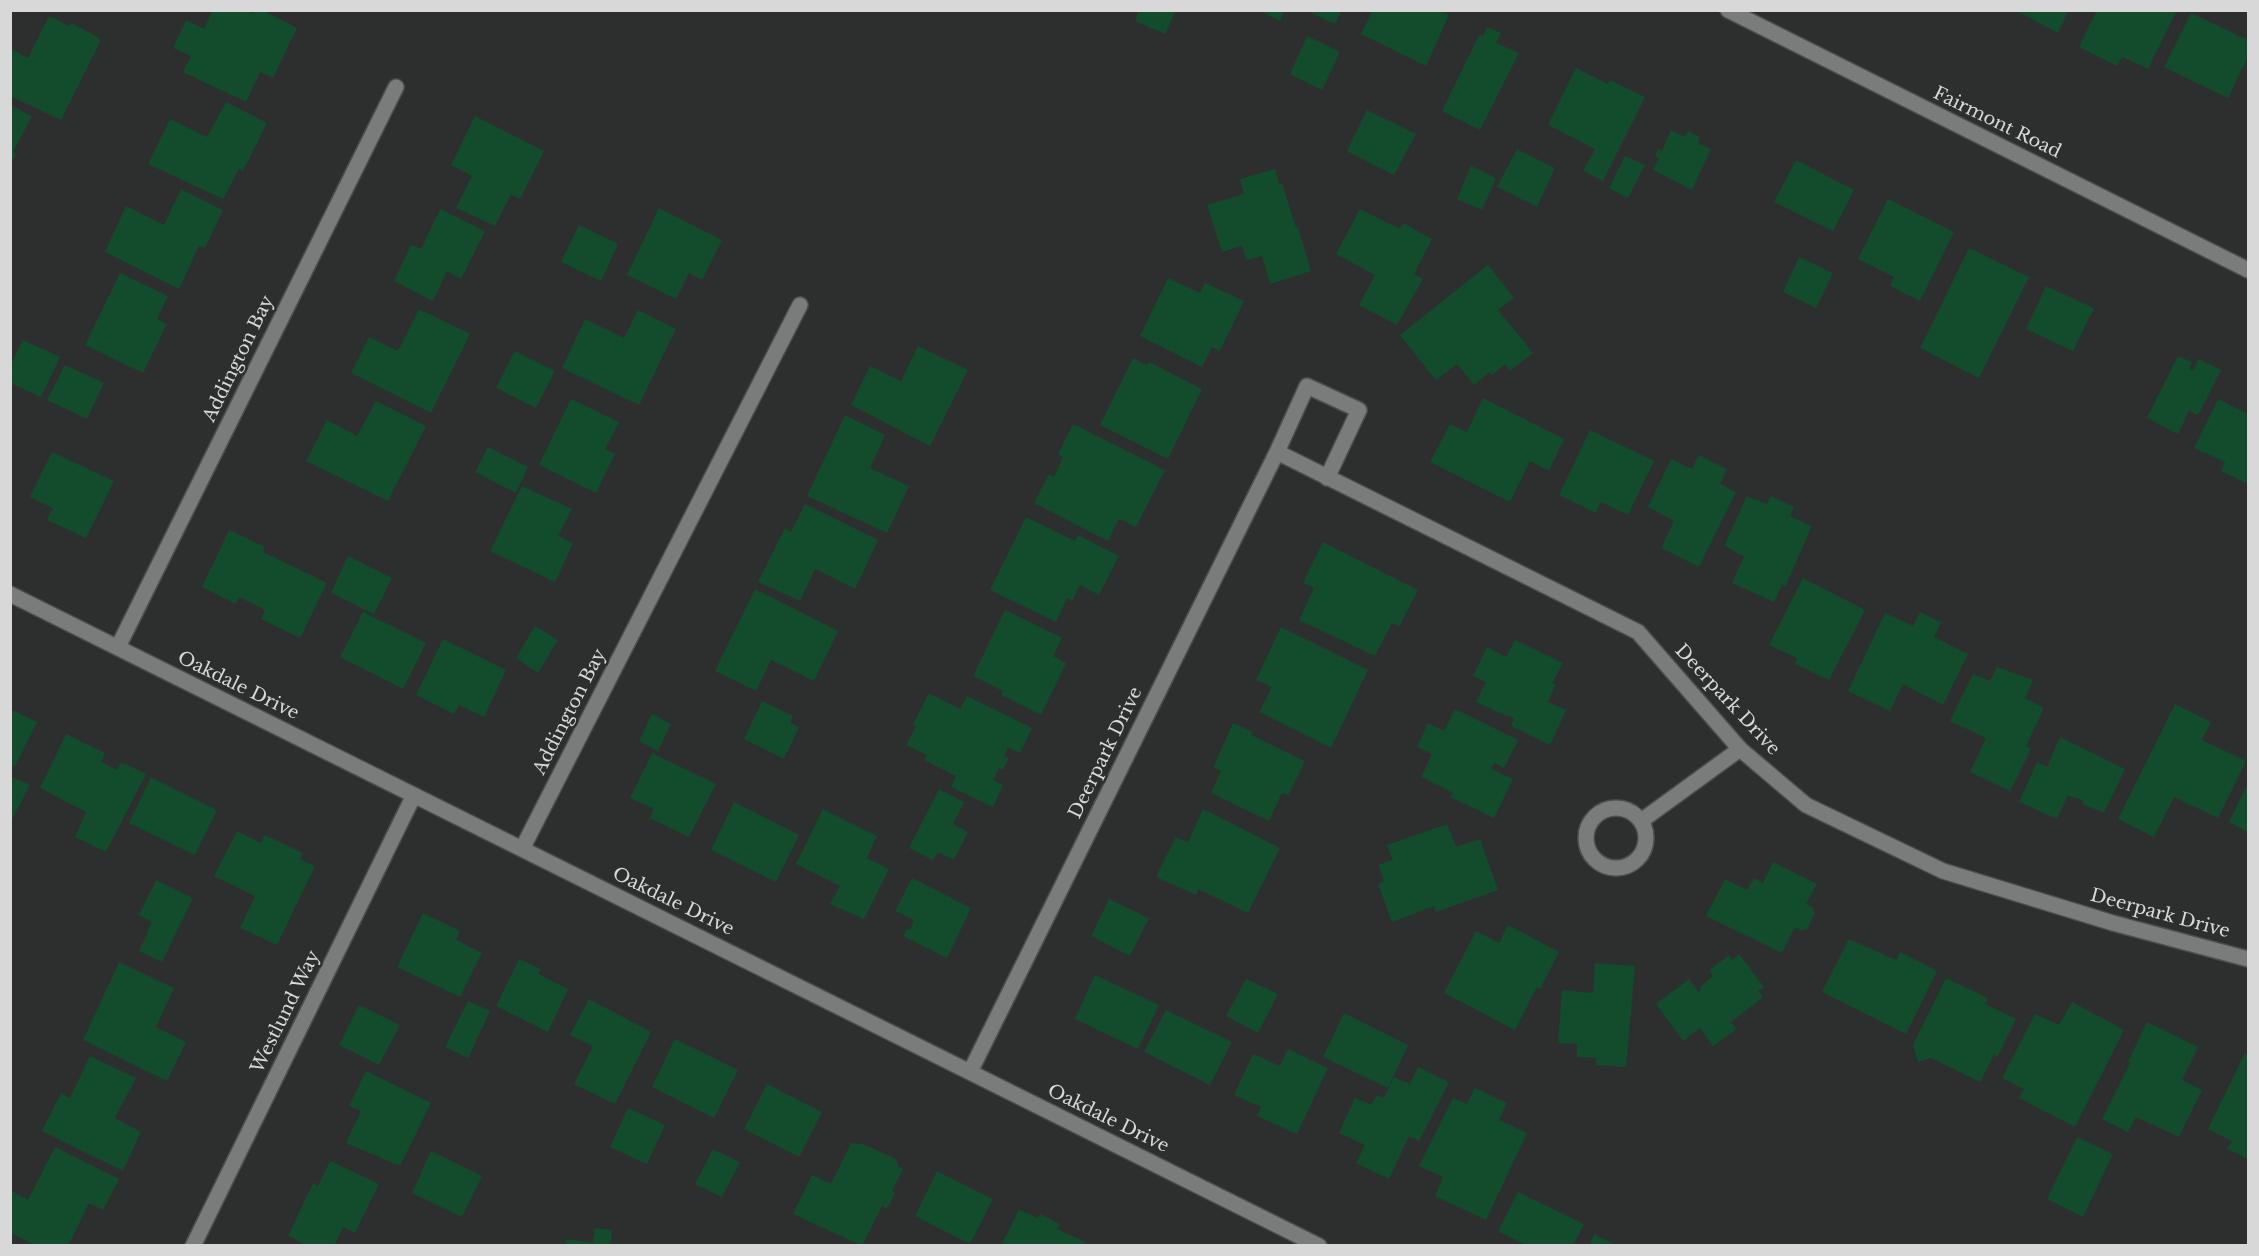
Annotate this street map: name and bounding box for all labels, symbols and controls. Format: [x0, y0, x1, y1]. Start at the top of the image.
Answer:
street label: Fairmont Road [1930, 83, 2064, 163]
street label: Addington Bay [199, 292, 279, 426]
street label: Deerpark Drive [1670, 640, 1784, 760]
street label: Addington Bay [529, 645, 611, 779]
street label: Oakdale Drive [174, 647, 302, 725]
street label: Deerpark Drive [1065, 684, 1147, 822]
street label: Oakdale Drive [609, 863, 737, 941]
street label: Deerpark Drive [2088, 885, 2232, 943]
street label: Westlund Way [247, 947, 325, 1077]
street label: Oakdale Drive [1044, 1080, 1172, 1158]

